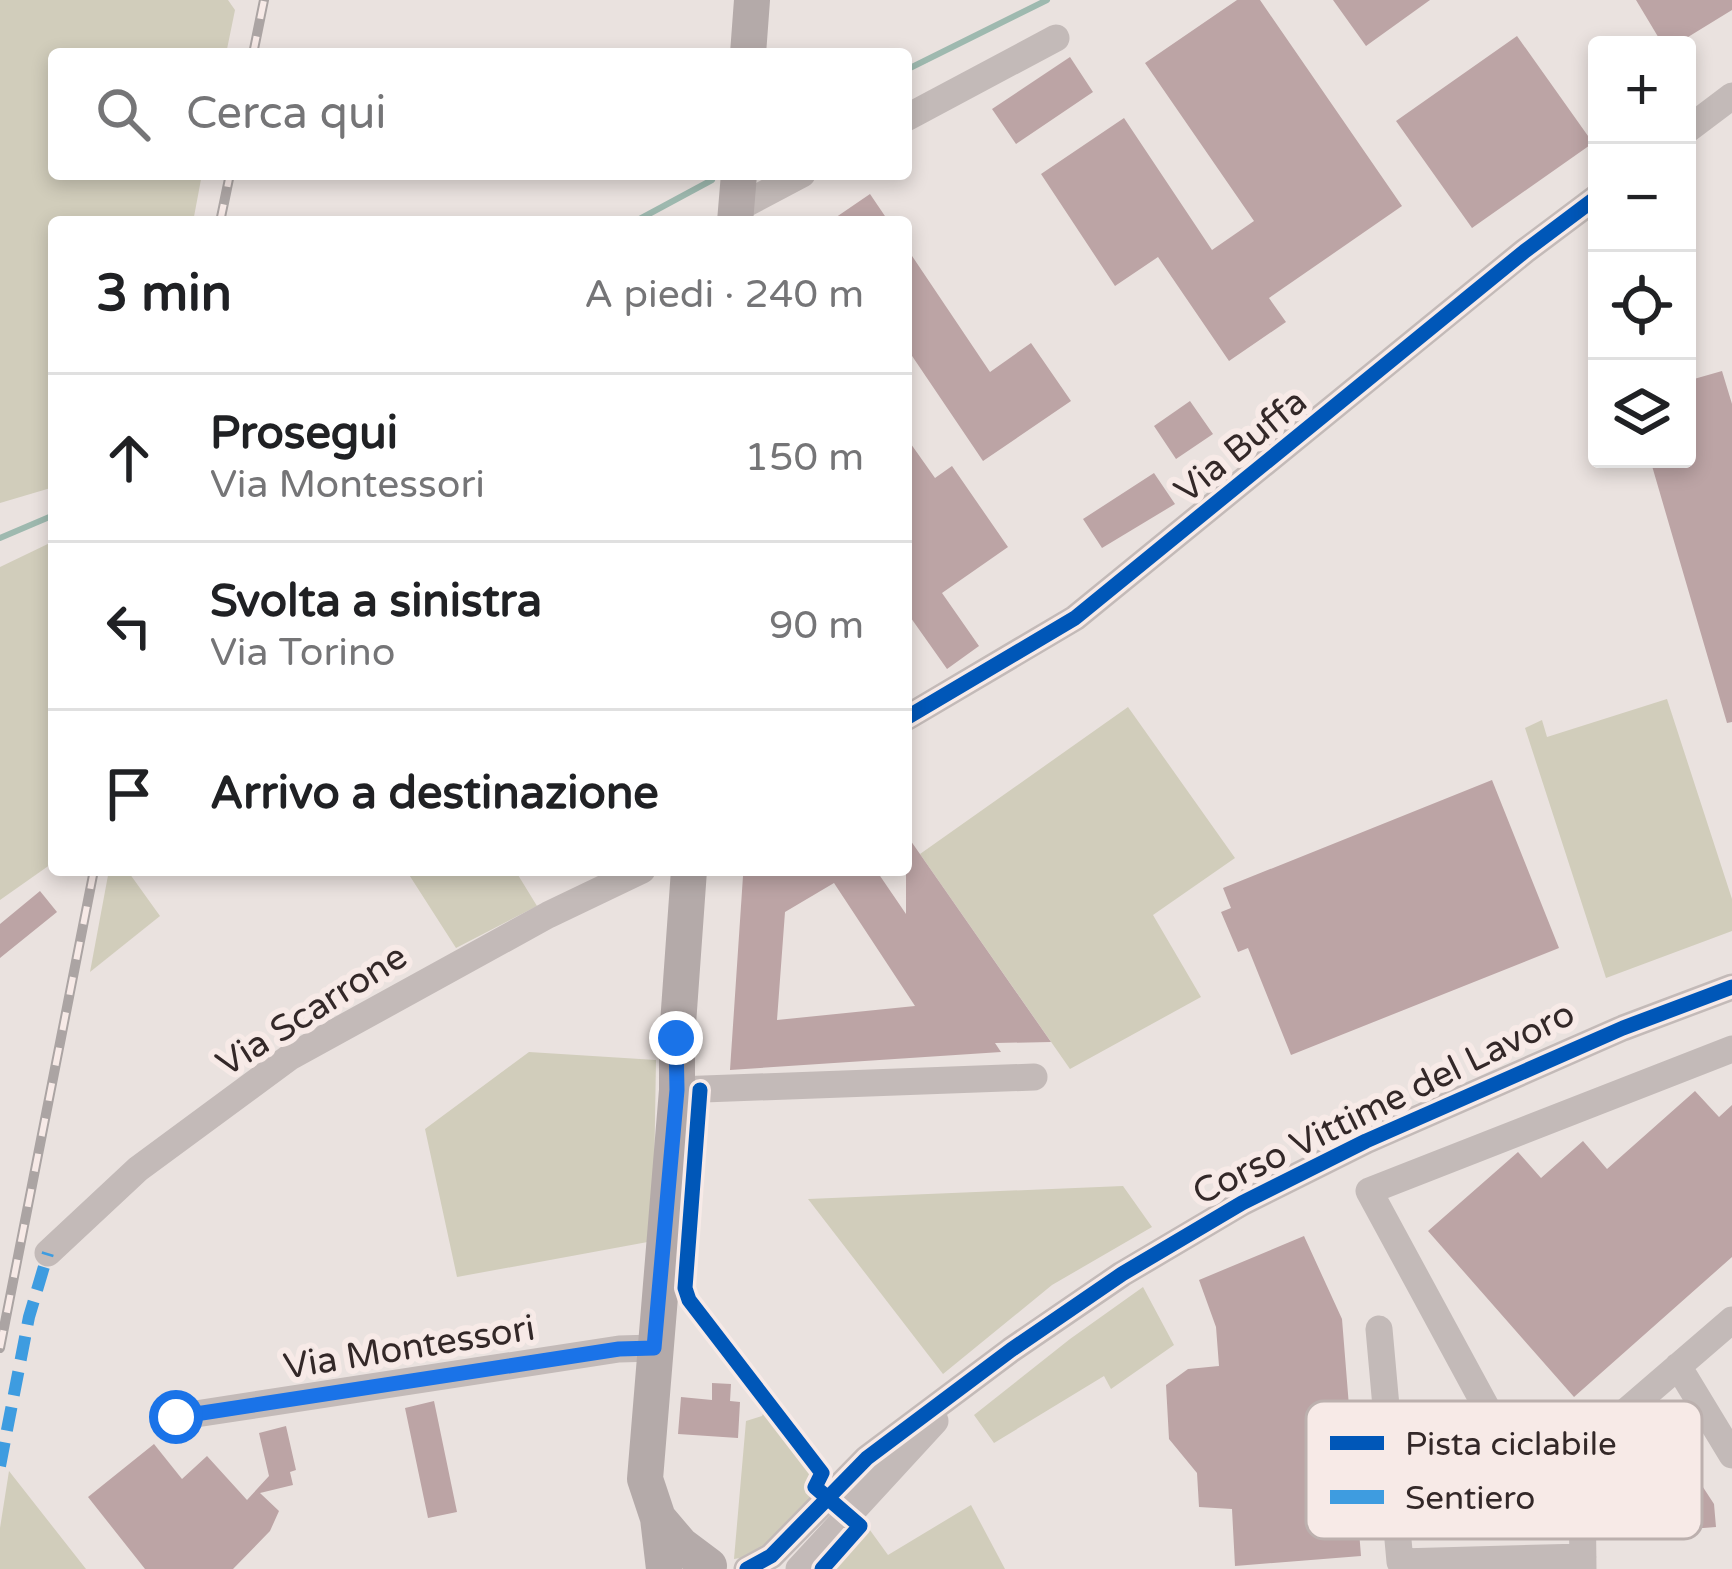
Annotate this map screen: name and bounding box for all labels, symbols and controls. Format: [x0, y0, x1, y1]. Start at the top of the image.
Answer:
map controls [1588, 36, 1696, 468]
button: + [1588, 36, 1696, 144]
search box [48, 48, 912, 180]
icon: search [90, 81, 156, 147]
text: Cerca qui [186, 87, 387, 141]
button: − [1588, 144, 1696, 252]
button: locate [1588, 252, 1696, 360]
text: 3 min [96, 263, 232, 325]
text: A piedi · 240 m [584, 271, 864, 318]
button: layers [1588, 360, 1696, 468]
street label: Via Buffa [1166, 380, 1316, 512]
text: Prosegui [210, 407, 398, 461]
icon: ahead [96, 425, 162, 491]
text: 150 m [745, 434, 864, 481]
text: Via Montessori [210, 461, 485, 508]
text: Svolta a sinistra [210, 575, 542, 629]
icon: left [96, 593, 162, 659]
text: 90 m [769, 602, 864, 649]
text: Via Torino [210, 629, 396, 676]
icon: arrive [96, 761, 162, 827]
text: Arrivo a destinazione [210, 767, 659, 821]
street label: Via Scarrone [209, 935, 415, 1086]
street label: Corso Vittime del Lavoro [1186, 992, 1582, 1215]
route end [649, 1011, 703, 1065]
street label: Via Montessori [280, 1306, 538, 1389]
route start [149, 1390, 203, 1444]
legend [1306, 1401, 1702, 1539]
text: Pista ciclabile [1405, 1425, 1617, 1464]
text: Sentiero [1405, 1479, 1535, 1518]

